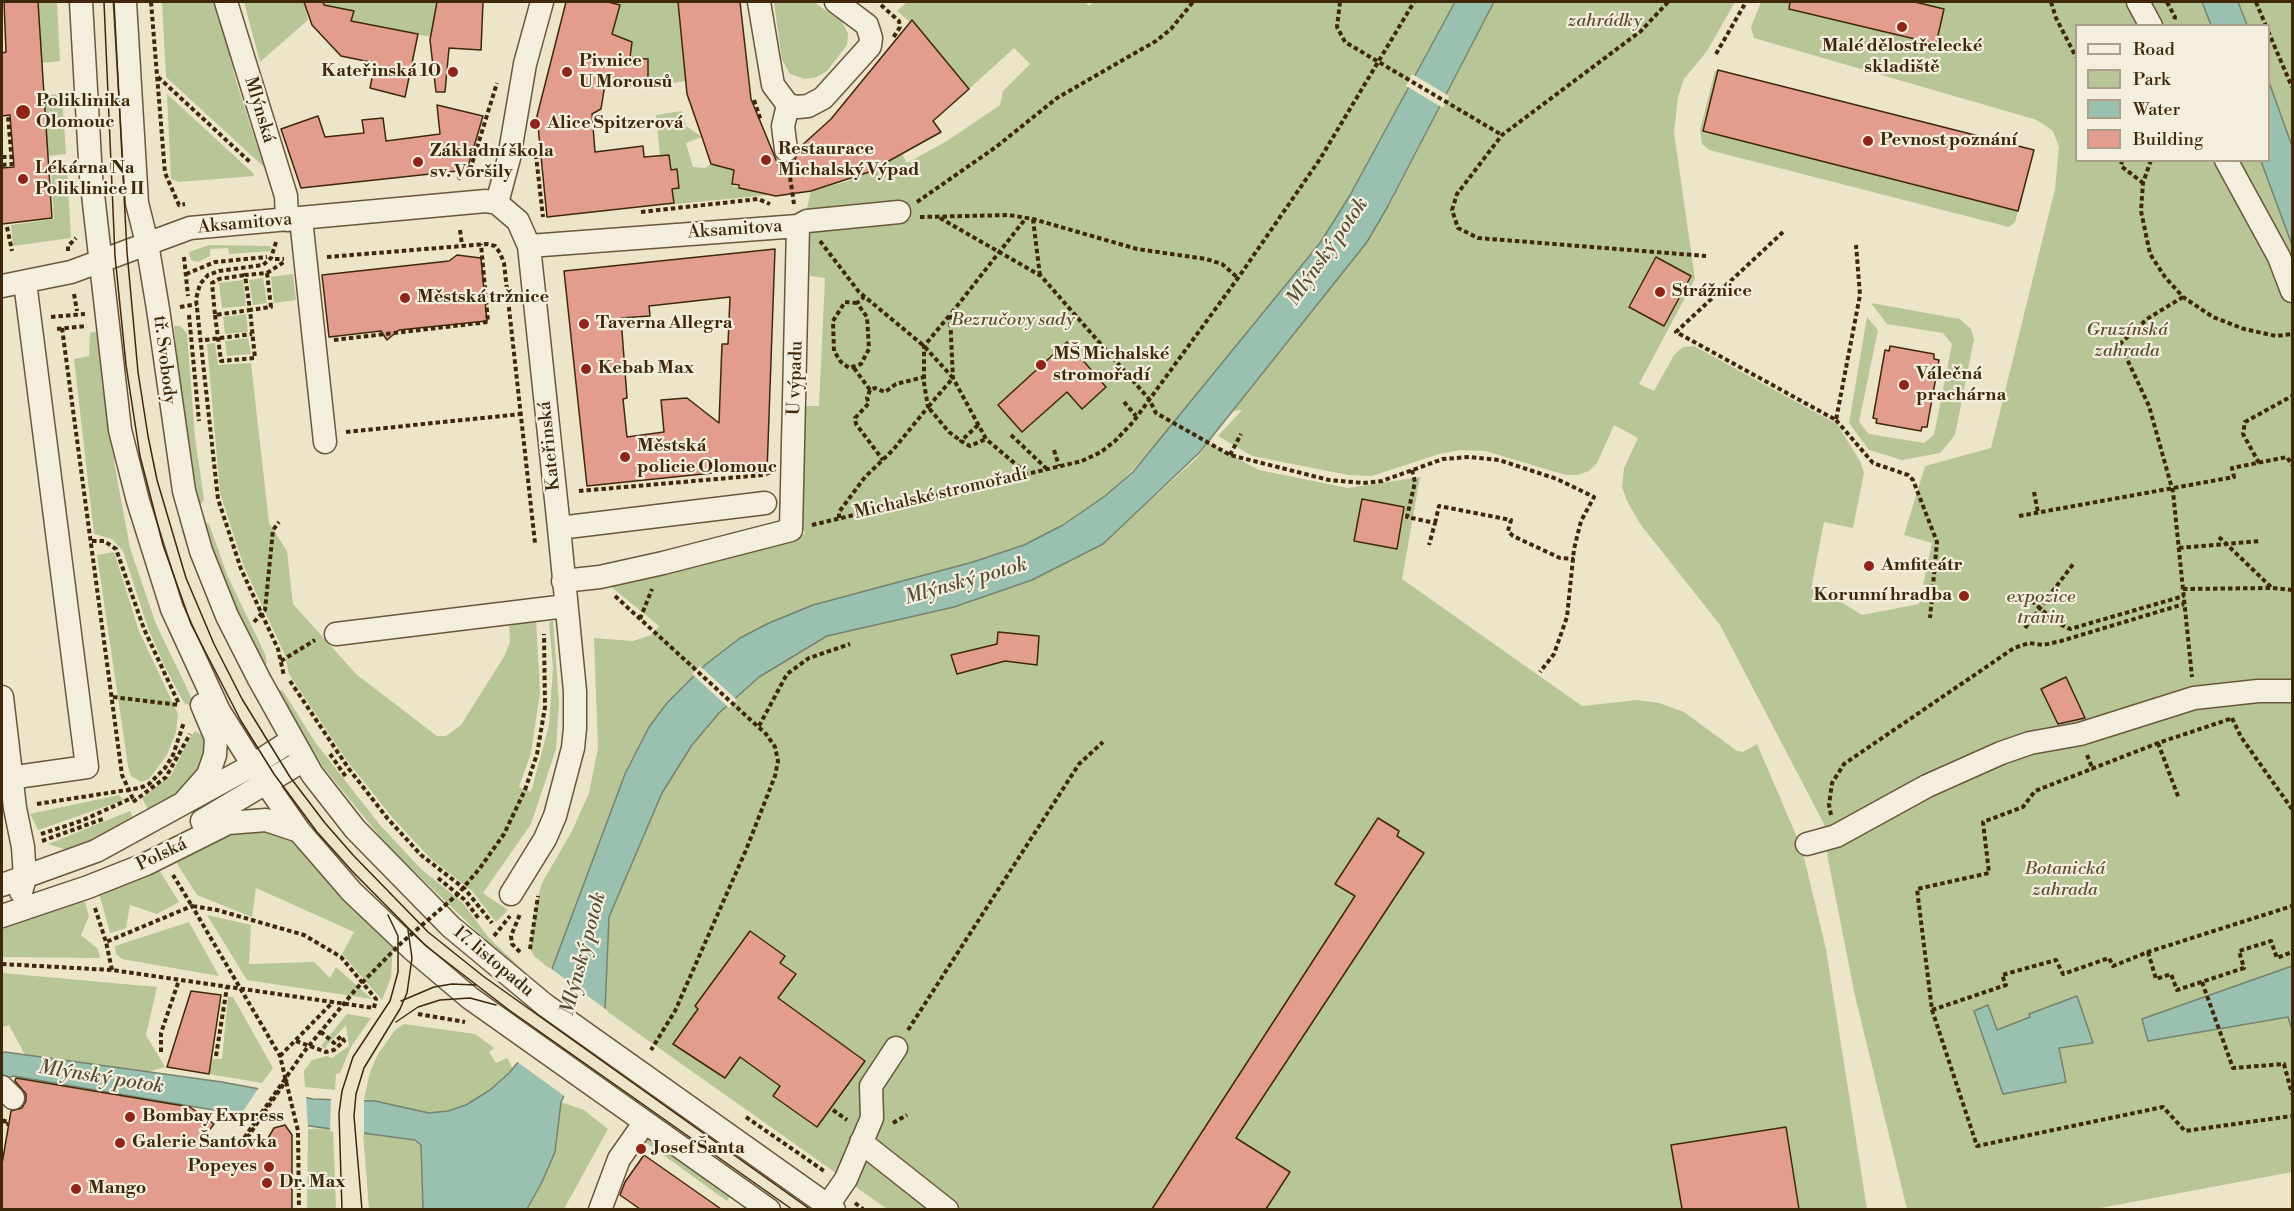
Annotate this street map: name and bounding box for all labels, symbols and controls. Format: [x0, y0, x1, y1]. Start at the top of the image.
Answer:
park label: zahrádky [1568, 11, 1642, 33]
marker: Malé dělostřelecké skladiště [1895, 20, 1909, 34]
legend [2075, 24, 2270, 162]
place label: Malé dělostřelecké skladiště [1822, 36, 1982, 78]
text: Road [2133, 38, 2175, 61]
place label: Pivnice U Morousů [579, 51, 672, 94]
place label: Kateřinská 10 [321, 61, 441, 83]
marker: Kateřinská 10 [446, 65, 460, 79]
marker: Pivnice U Morousů [560, 65, 574, 79]
text: Park [2133, 68, 2170, 91]
street label: Mlýnská [239, 74, 279, 146]
place label: Poliklinika Olomouc [36, 91, 130, 134]
text: Water [2133, 98, 2180, 121]
marker: Poliklinika Olomouc [14, 103, 32, 121]
place label: Alice Spitzerová [547, 113, 683, 135]
marker: Alice Spitzerová [528, 117, 542, 131]
text: Building [2133, 128, 2203, 151]
place label: Pevnost poznání [1880, 130, 2017, 152]
marker: Pevnost poznání [1861, 134, 1875, 148]
place label: Restaurace Michalský Výpad [778, 139, 919, 182]
place label: Základní škola sv. Voršily [430, 141, 554, 184]
marker: Restaurace Michalský Výpad [759, 153, 773, 167]
marker: Základní škola sv. Voršily [411, 155, 425, 169]
place label: Lékárna Na Poliklinice II [35, 158, 144, 201]
marker: Lékárna Na Poliklinice II [16, 172, 30, 186]
water label: Mlýnský potok [1282, 193, 1374, 311]
street label: Aksamitova [197, 209, 293, 239]
street label: Aksamitova [687, 216, 783, 244]
place label: Strážnice [1672, 281, 1752, 303]
marker: Strážnice [1653, 285, 1667, 299]
place label: Městská tržnice [417, 287, 549, 309]
marker: Městská tržnice [398, 291, 412, 305]
park label: Bezručovy sady [951, 310, 1075, 332]
place label: Taverna Allegra [596, 313, 733, 335]
street label: tř. Svobody [148, 314, 180, 406]
marker: Taverna Allegra [577, 317, 591, 331]
park label: Gruzínská zahrada [2086, 320, 2168, 362]
street label: U výpadu [784, 340, 808, 416]
place label: MŠ Michalské stromořadí [1053, 344, 1169, 386]
place label: Kebab Max [598, 358, 694, 380]
marker: MŠ Michalské stromořadí [1034, 358, 1048, 372]
marker: Kebab Max [579, 362, 593, 376]
place label: Válečná prachárna [1916, 364, 2006, 406]
marker: Válečná prachárna [1897, 378, 1911, 392]
street label: Kateřinská [535, 400, 565, 492]
place label: Městská policie Olomouc [637, 436, 777, 478]
marker: Městská policie Olomouc [618, 450, 632, 464]
street label: Michalské stromořadí [852, 464, 1030, 524]
water label: Mlýnský potok [902, 553, 1030, 611]
place label: Amfiteátr [1881, 555, 1963, 577]
marker: Amfiteátr [1862, 559, 1876, 573]
place label: Korunní hradba [1813, 585, 1952, 607]
park label: expozice travin [2007, 587, 2075, 630]
marker: Korunní hradba [1957, 589, 1971, 603]
street label: Polská [133, 834, 191, 876]
park label: Botanická zahrada [2025, 859, 2105, 902]
water label: Mlýnský potok [556, 890, 612, 1018]
street label: 17. listopadu [448, 922, 538, 1002]
water label: Mlýnský potok [37, 1056, 165, 1100]
place label: Bombay Express [142, 1106, 284, 1128]
marker: Bombay Express [123, 1110, 137, 1124]
place label: Galerie Šantovka [132, 1132, 277, 1154]
marker: Galerie Šantovka [113, 1136, 127, 1150]
place label: Josef Šanta [653, 1138, 745, 1160]
marker: Josef Šanta [634, 1142, 648, 1156]
place label: Popeyes [188, 1156, 257, 1178]
marker: Popeyes [262, 1160, 276, 1174]
place label: Dr. Max [279, 1172, 346, 1194]
marker: Dr. Max [260, 1176, 274, 1190]
place label: Mango [88, 1178, 146, 1200]
marker: Mango [69, 1182, 83, 1196]

